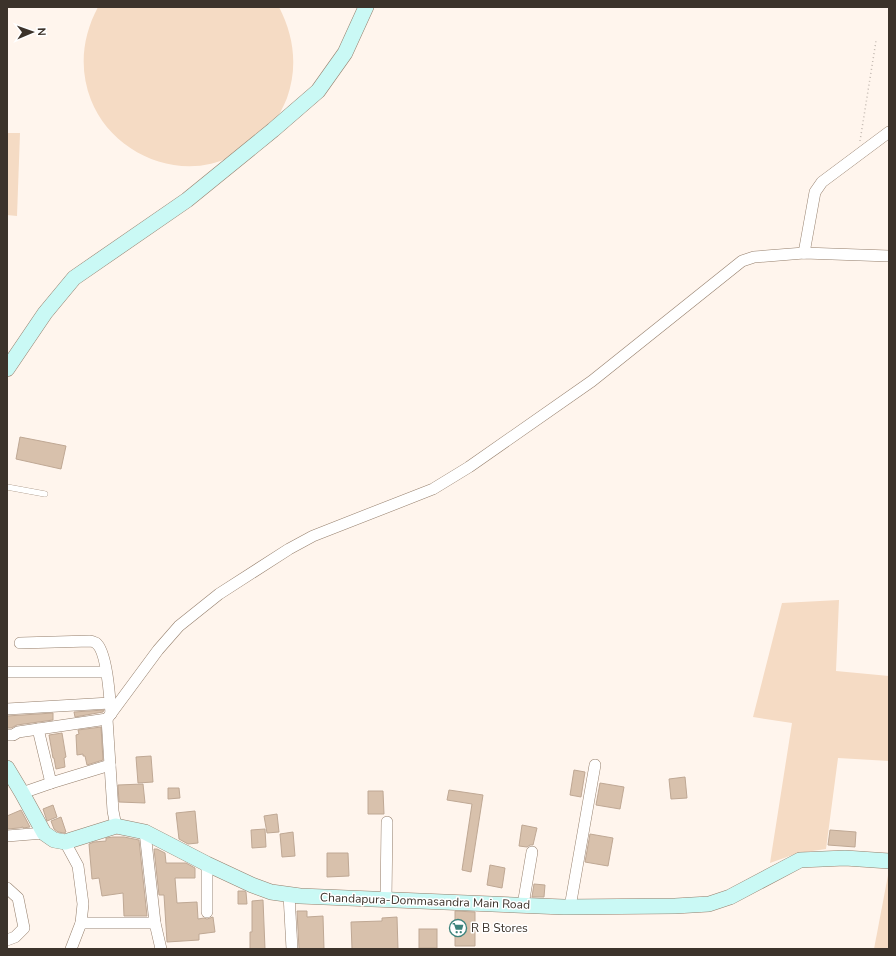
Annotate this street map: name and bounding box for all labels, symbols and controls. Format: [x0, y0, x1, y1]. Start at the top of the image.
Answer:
north arrow [12, 12, 52, 52]
text: N [34, 27, 49, 36]
street label: Chandapura-Dommasandra Main Road [320, 889, 530, 913]
supermarket icon: R B Stores [448, 918, 468, 938]
place label: R B Stores [471, 920, 528, 936]

